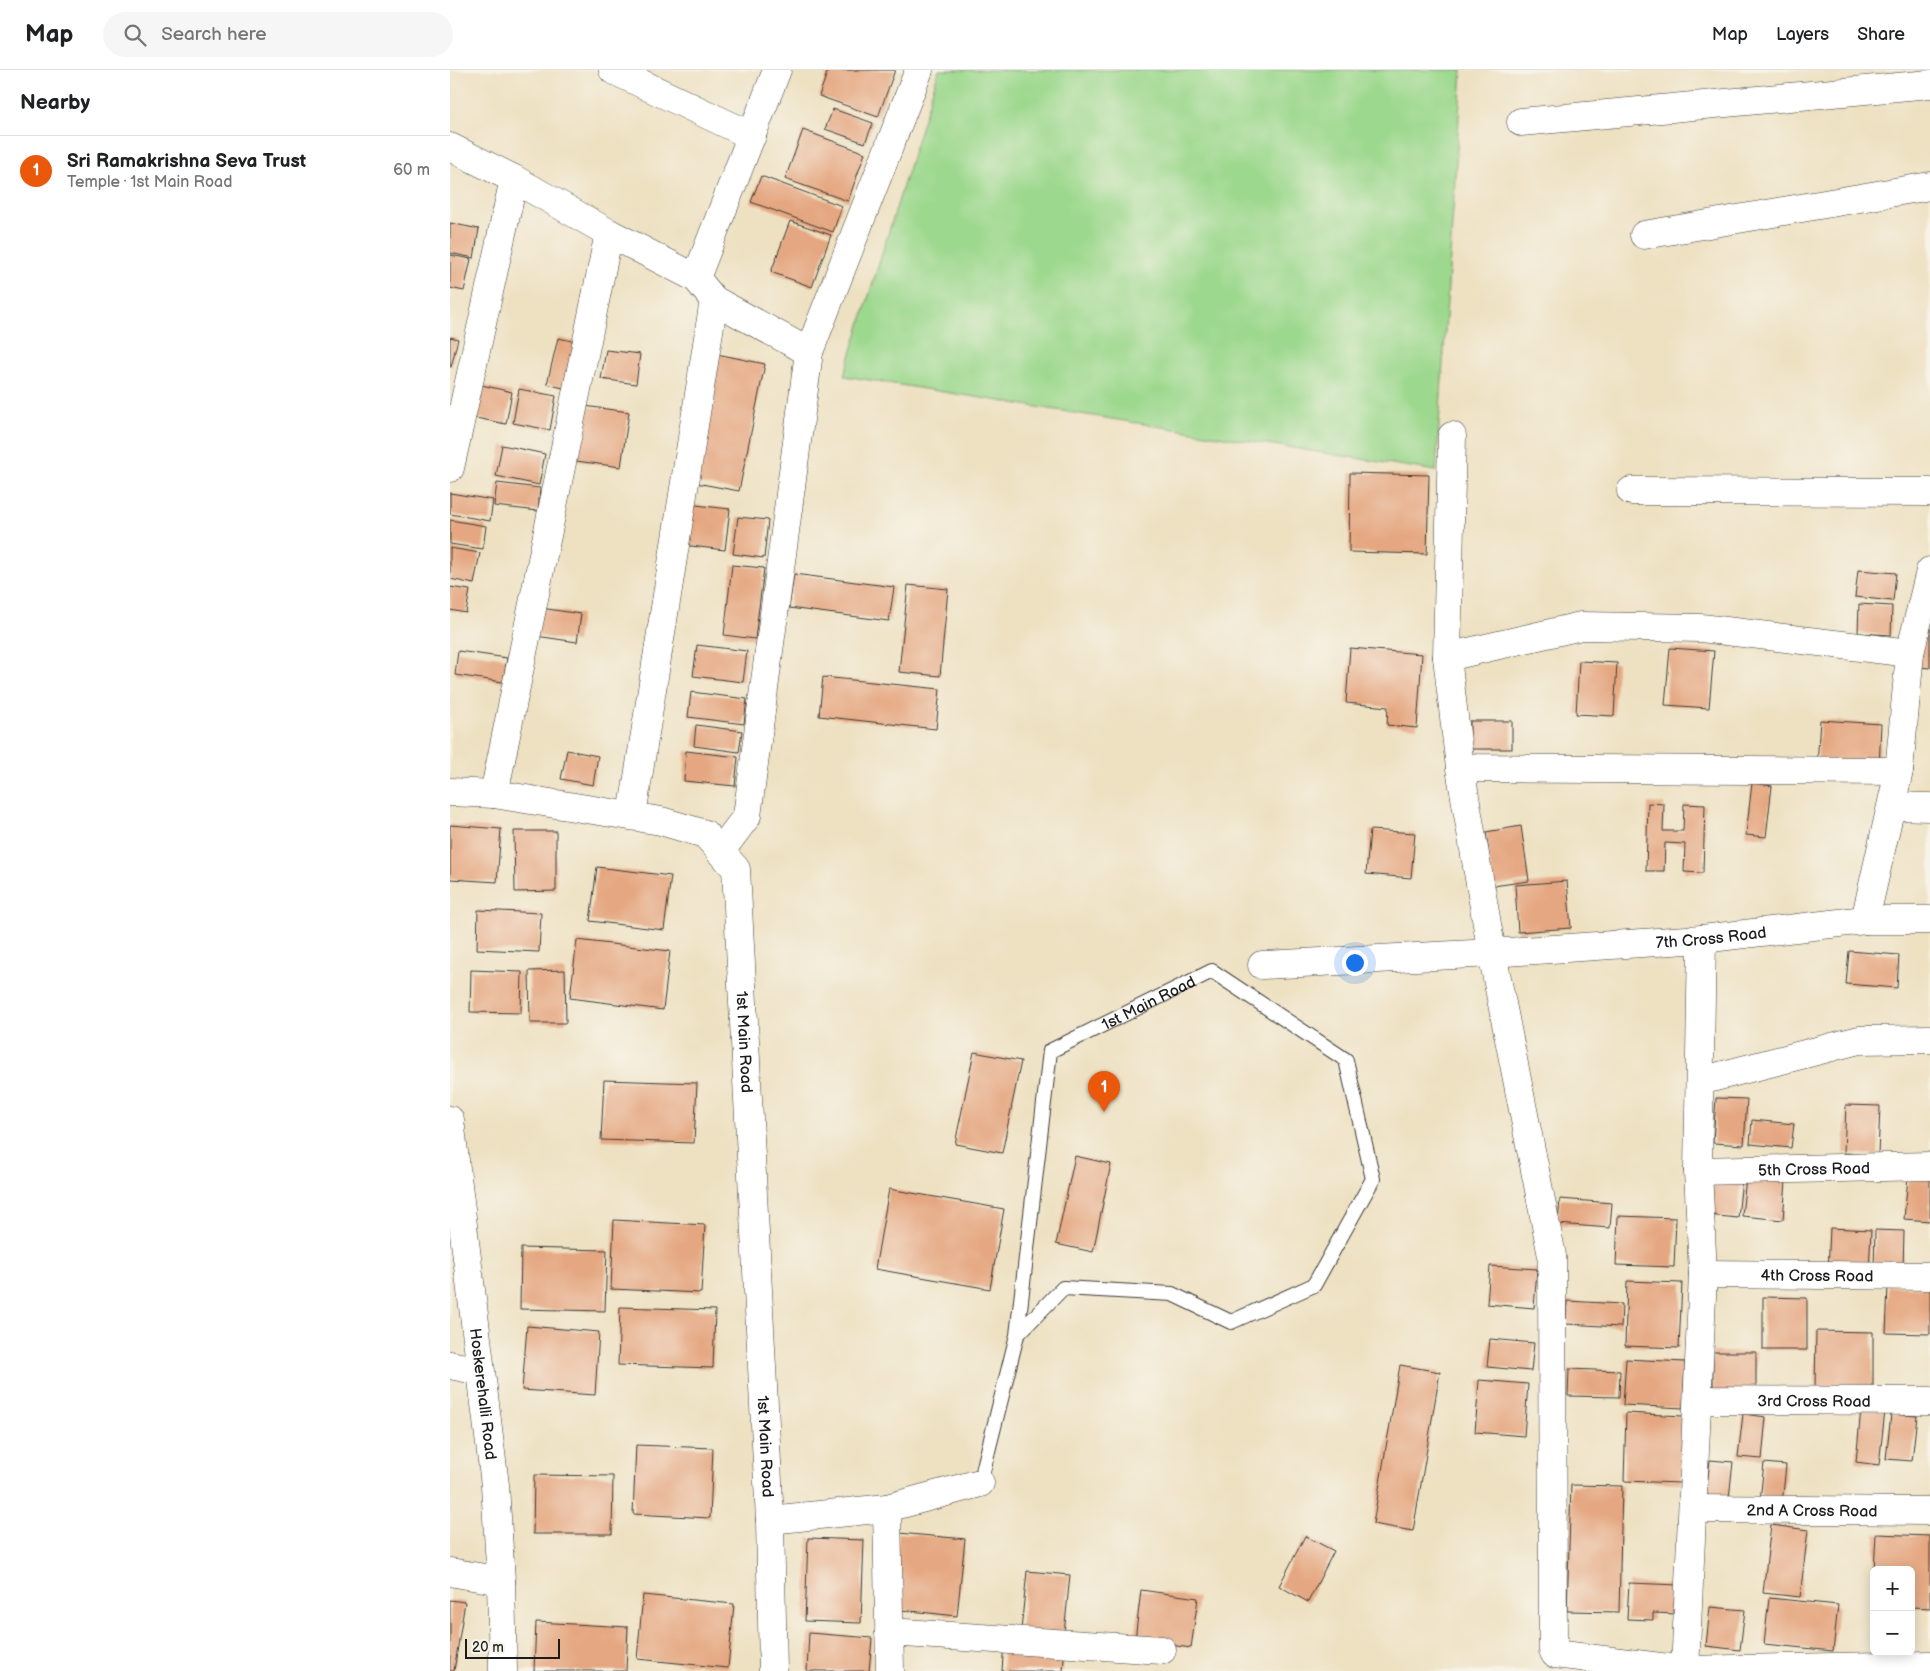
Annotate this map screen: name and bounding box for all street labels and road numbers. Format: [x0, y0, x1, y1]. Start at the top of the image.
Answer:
street label: 7th Cross Road [1655, 924, 1767, 953]
street label: 1st Main Road [1099, 973, 1199, 1035]
street label: 1st Main Road [731, 991, 756, 1093]
street label: 5th Cross Road [1758, 1159, 1870, 1181]
street label: 4th Cross Road [1761, 1267, 1873, 1287]
street label: Hoskerehalli Road [465, 1327, 500, 1461]
street label: 3rd Cross Road [1757, 1392, 1871, 1412]
street label: 1st Main Road [753, 1395, 777, 1498]
street label: 2nd A Cross Road [1746, 1501, 1878, 1522]

